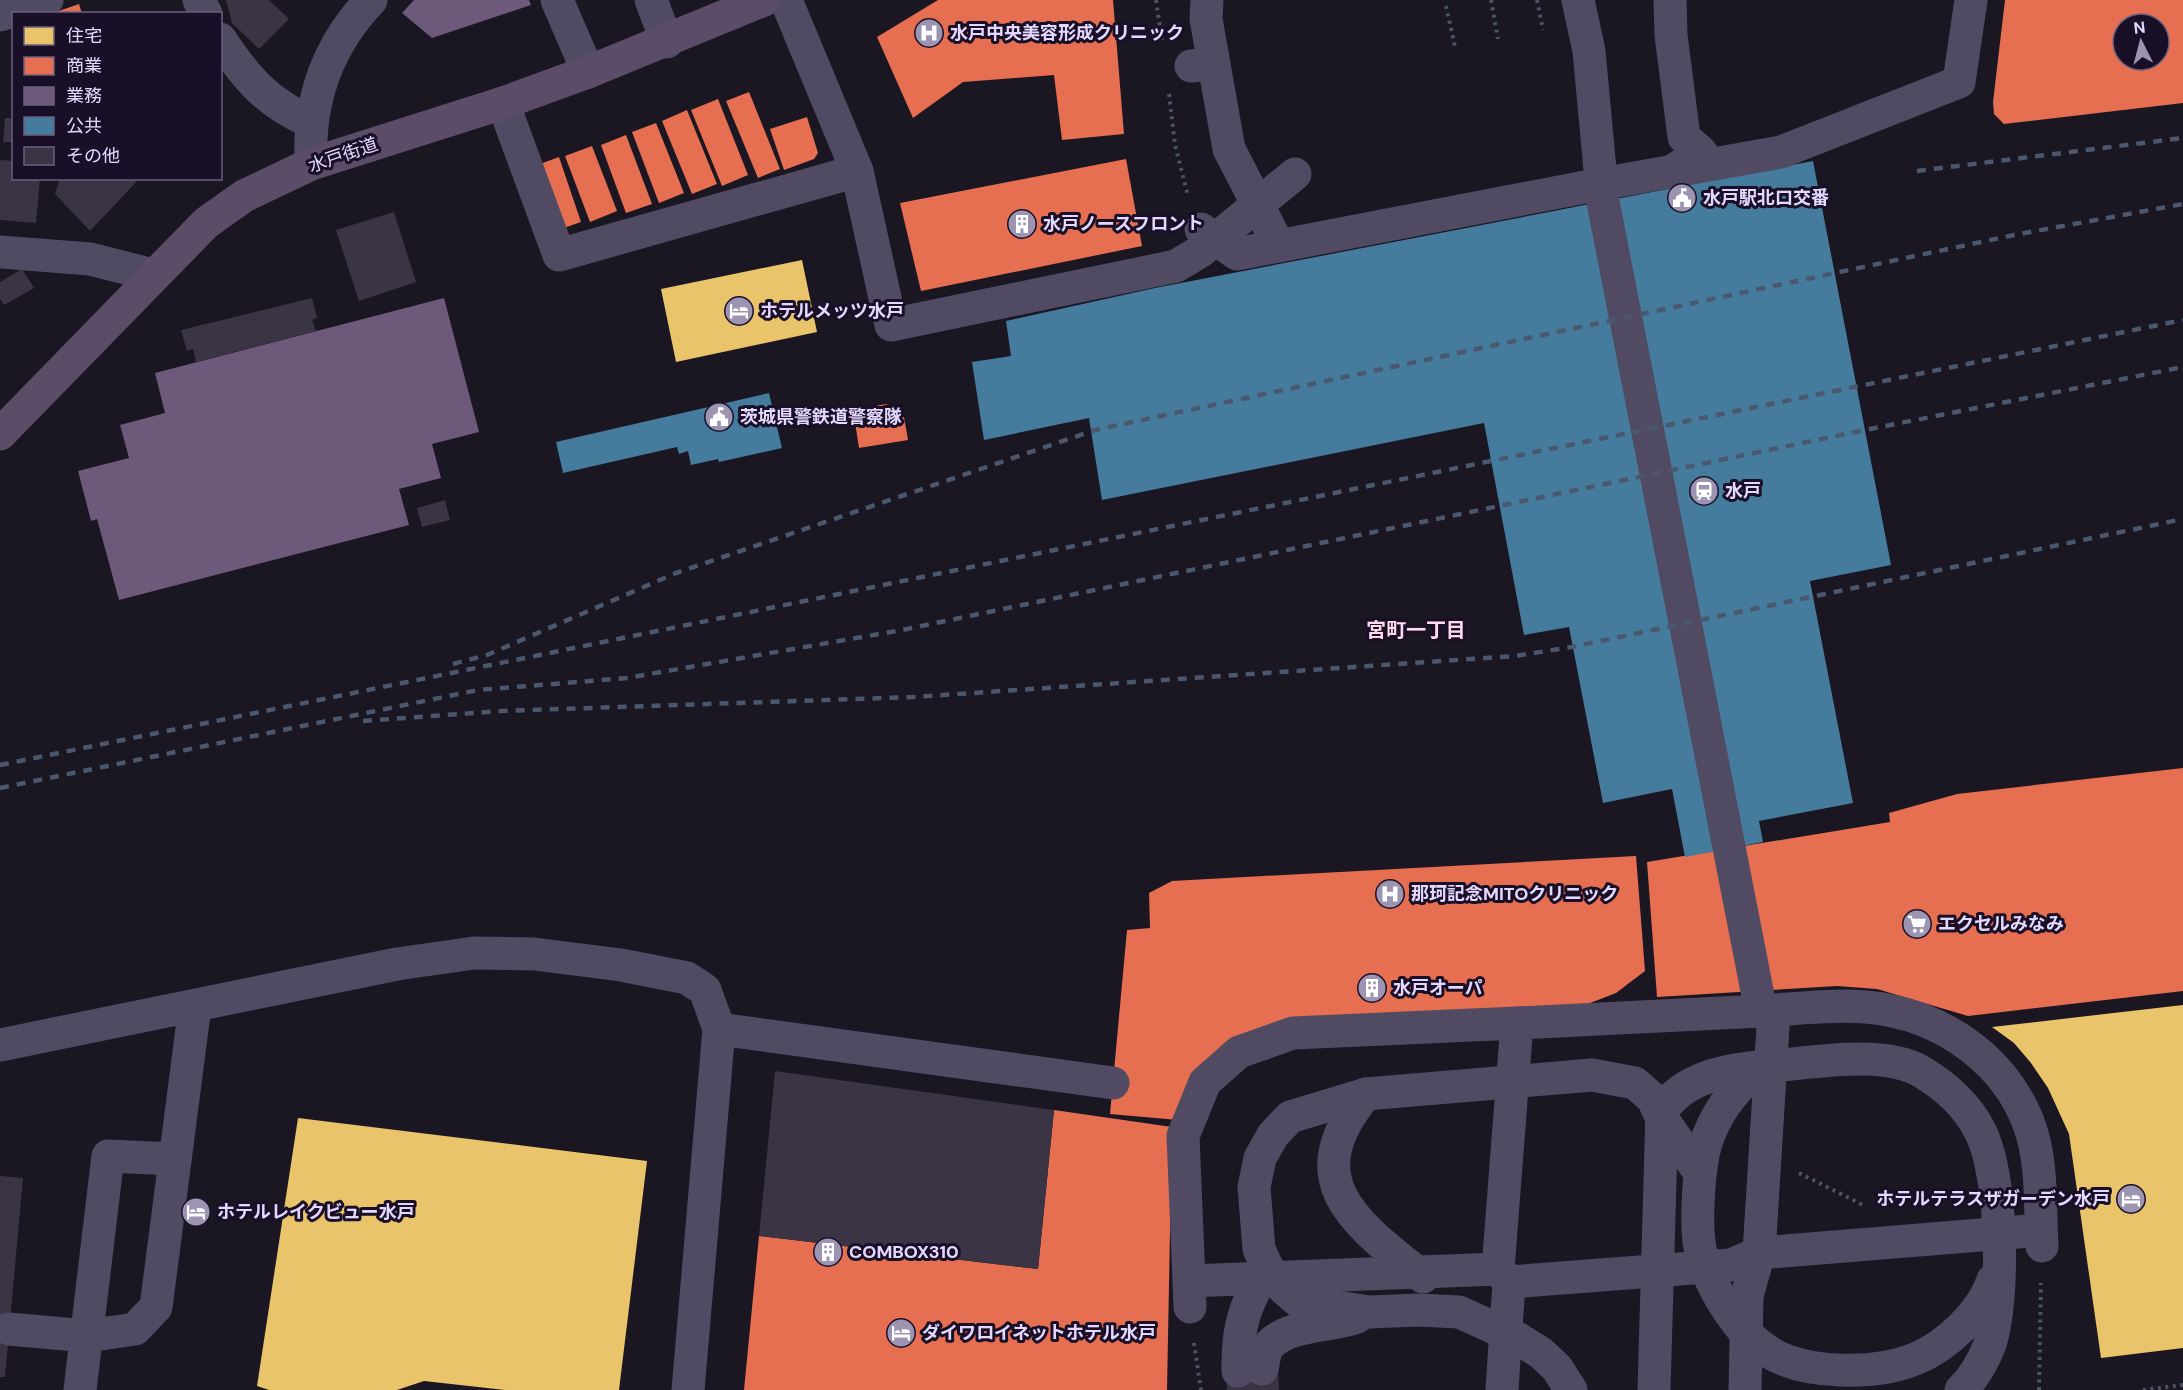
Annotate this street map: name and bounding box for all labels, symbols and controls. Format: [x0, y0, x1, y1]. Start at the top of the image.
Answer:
legend [12, 12, 222, 180]
north arrow [2111, 12, 2171, 72]
hospital icon: 水戸中央美容形成クリニック [913, 17, 945, 49]
text: N [2133, 17, 2146, 39]
place label: 水戸中央美容形成クリニック [950, 21, 1184, 45]
text: 住宅 [66, 24, 102, 48]
text: 商業 [66, 54, 102, 78]
text: 業務 [66, 84, 102, 108]
text: 公共 [66, 114, 102, 138]
street label: 水戸街道 [305, 132, 381, 178]
text: その他 [66, 144, 120, 168]
public building icon: 水戸駅北口交番 [1666, 182, 1698, 214]
place label: 水戸駅北口交番 [1703, 186, 1829, 210]
building icon: 水戸ノースフロント [1006, 208, 1038, 240]
place label: 水戸ノースフロント [1043, 212, 1204, 236]
hotel icon: ホテルメッツ水戸 [723, 295, 755, 327]
place label: ホテルメッツ水戸 [760, 299, 904, 323]
public building icon: 茨城県警鉄道警察隊 [703, 401, 735, 433]
place label: 茨城県警鉄道警察隊 [740, 405, 902, 429]
station icon: 水戸 [1688, 475, 1720, 507]
place label: 水戸 [1725, 479, 1761, 503]
district label: 宮町一丁目 [1366, 617, 1466, 643]
hospital icon: 那珂記念MITOクリニック [1374, 878, 1406, 910]
place label: 那珂記念MITOクリニック [1411, 882, 1618, 906]
supermarket icon: エクセルみなみ [1901, 908, 1933, 940]
place label: エクセルみなみ [1938, 912, 2064, 936]
building icon: 水戸オーパ [1356, 972, 1388, 1004]
place label: 水戸オーパ [1393, 976, 1483, 1000]
hotel icon: ホテルテラスザガーデン水戸 [2115, 1183, 2147, 1215]
place label: ホテルテラスザガーデン水戸 [1876, 1187, 2110, 1211]
hotel icon: ホテルレイクビュー水戸 [180, 1196, 212, 1228]
place label: ホテルレイクビュー水戸 [217, 1200, 415, 1224]
building icon: COMBOX310 [812, 1236, 844, 1268]
place label: COMBOX310 [849, 1240, 959, 1264]
hotel icon: ダイワロイネットホテル水戸 [885, 1317, 917, 1349]
place label: ダイワロイネットホテル水戸 [922, 1321, 1156, 1345]

